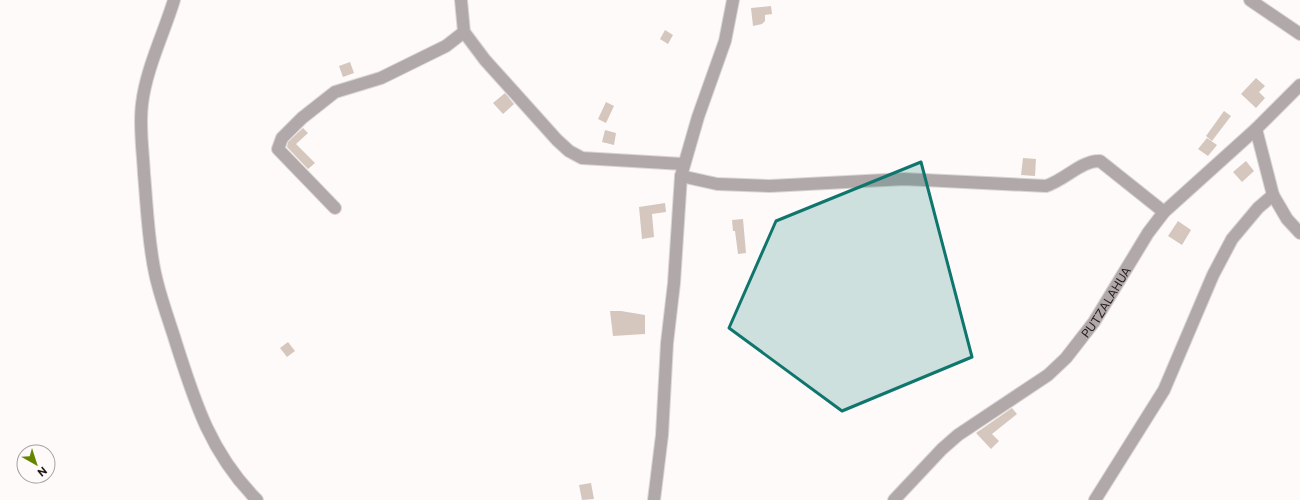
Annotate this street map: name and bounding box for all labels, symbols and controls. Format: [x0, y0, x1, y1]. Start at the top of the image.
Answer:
street label: PUTZALAHUA [1078, 264, 1133, 340]
north arrow [16, 444, 56, 484]
text: N [35, 465, 50, 480]

